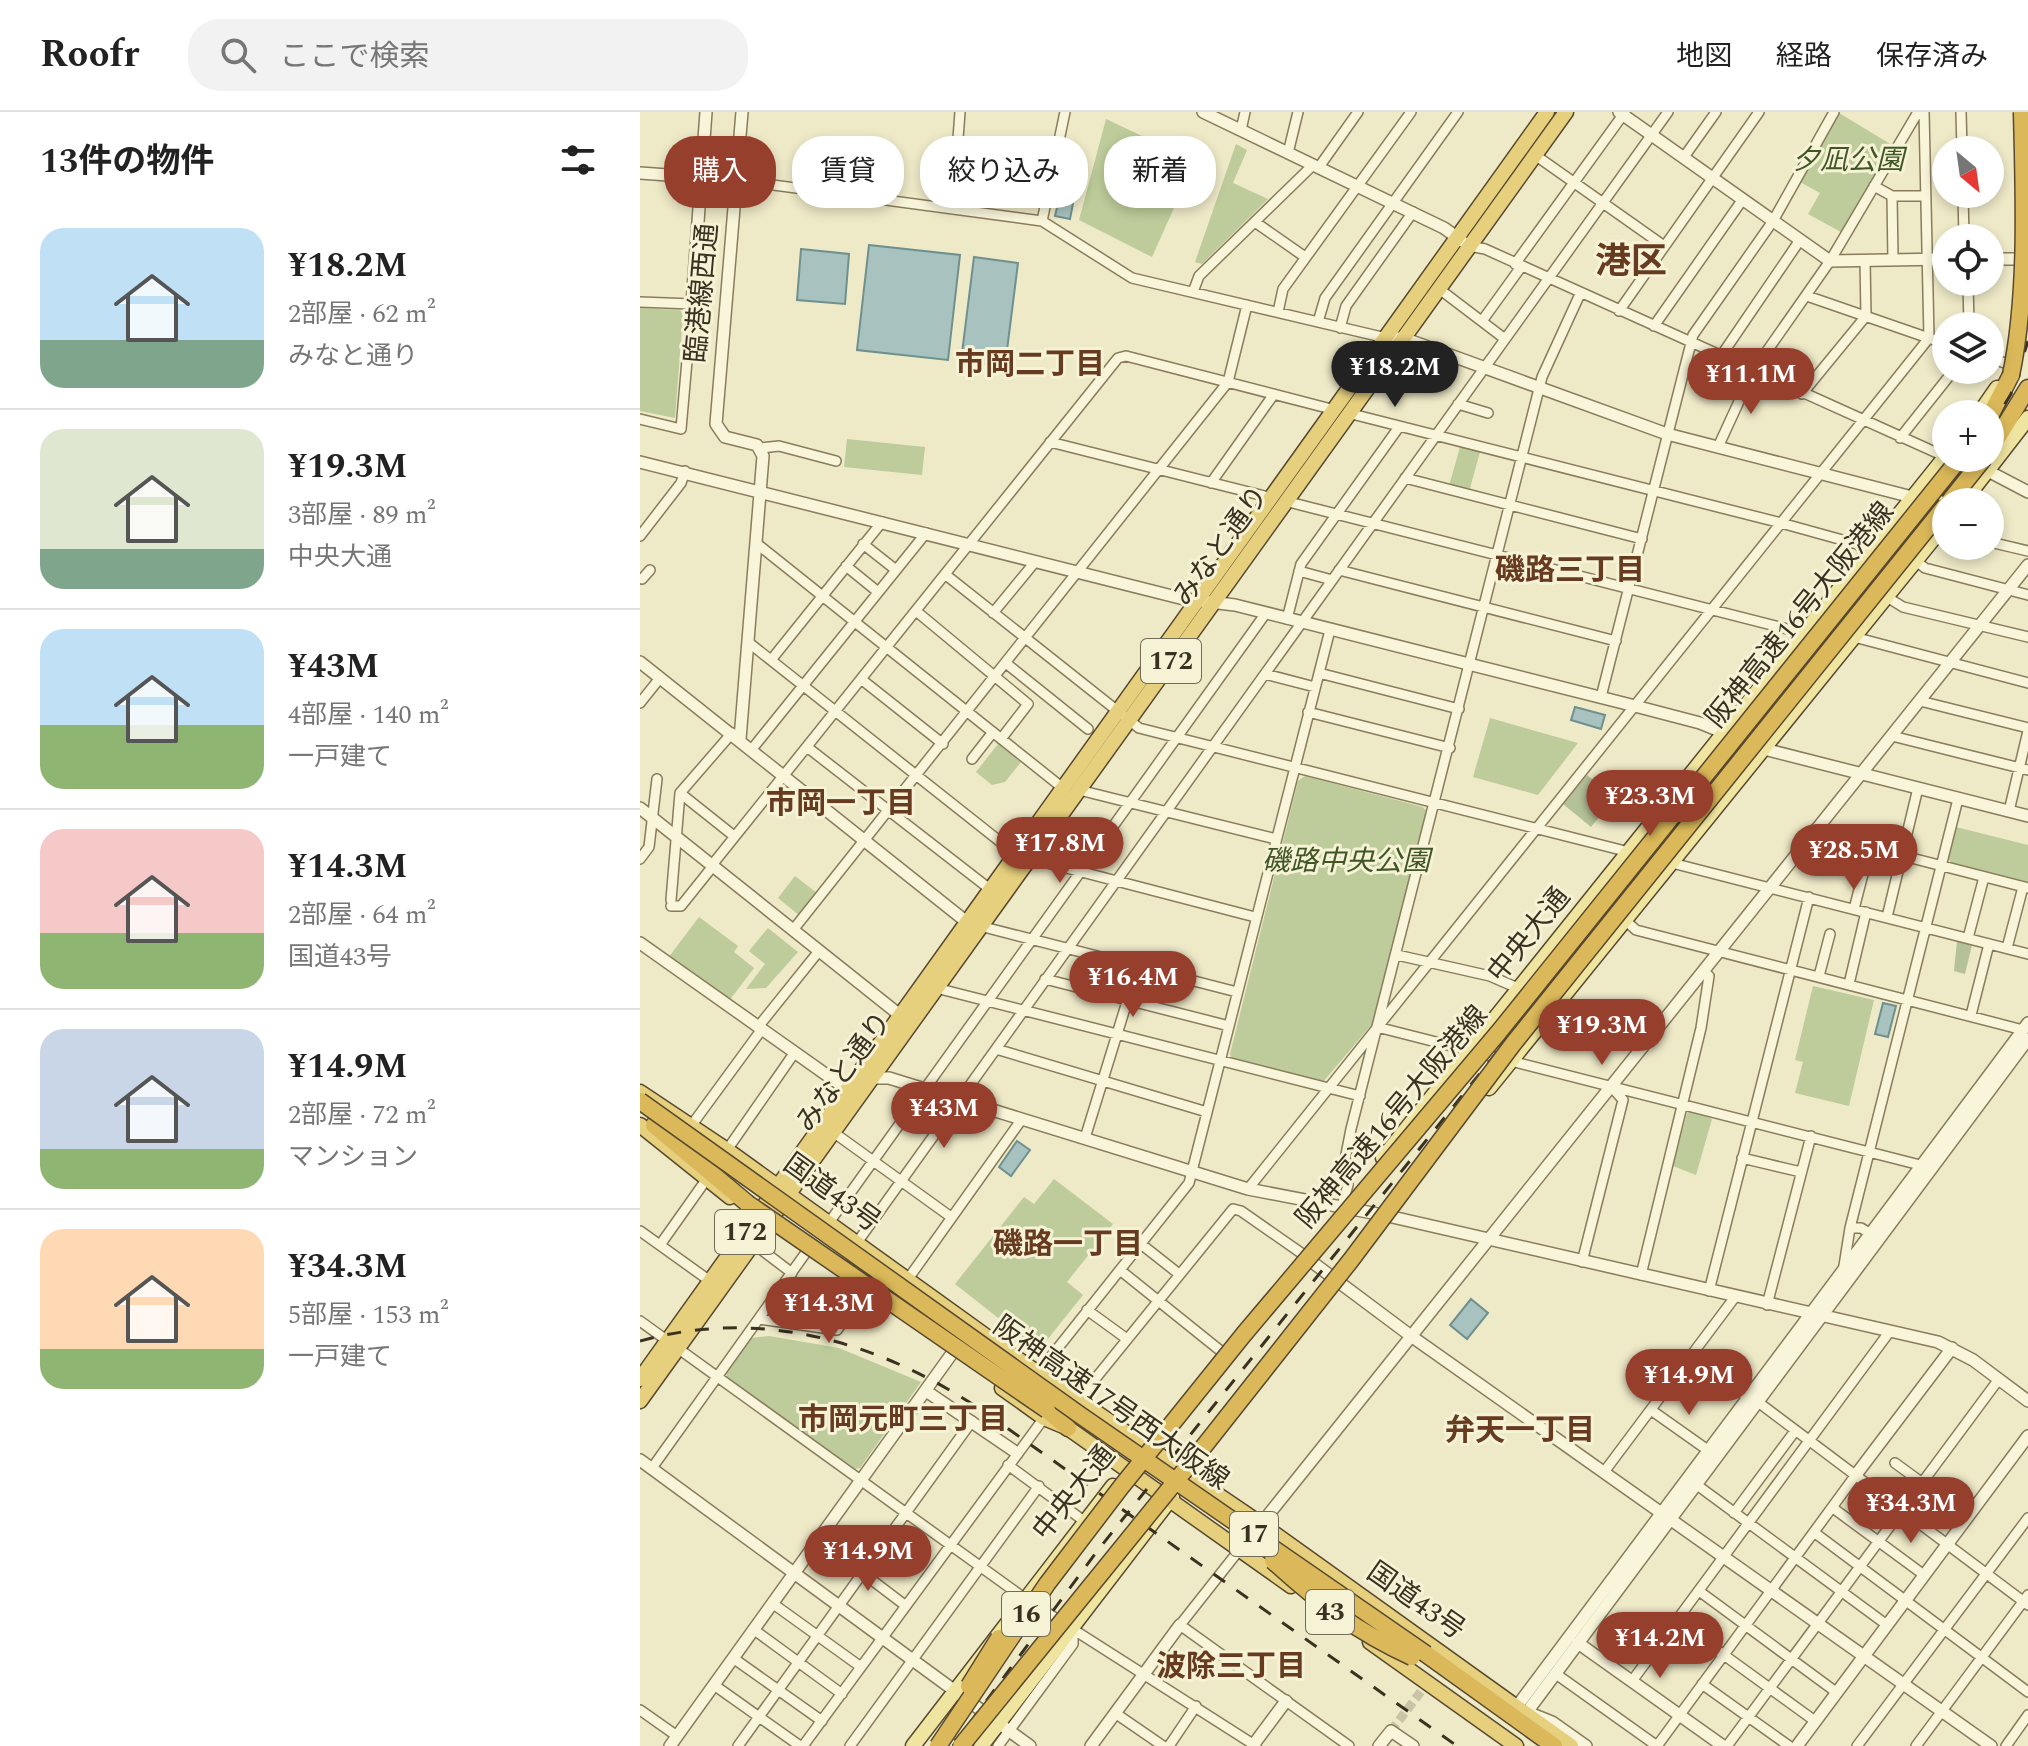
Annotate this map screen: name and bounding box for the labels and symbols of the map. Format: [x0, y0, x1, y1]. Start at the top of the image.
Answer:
north arrow [1932, 136, 2004, 208]
park label: 夕凪公園 [1792, 139, 1908, 182]
street label: 臨港線西通 [674, 221, 730, 365]
district label: 港区 [1595, 235, 1667, 290]
pin: ¥18.2M [1330, 341, 1460, 409]
district label: 市岡二丁目 [955, 342, 1105, 388]
pin: ¥11.1M [1686, 348, 1816, 416]
street label: みなと通り [1162, 477, 1280, 615]
street label: 阪神高速16号大阪港線 [1695, 493, 1905, 737]
district label: 磯路三丁目 [1495, 548, 1645, 594]
road number: 172 [1141, 639, 1201, 683]
pin: ¥23.3M [1585, 770, 1715, 838]
district label: 市岡一丁目 [766, 781, 916, 827]
pin: ¥17.8M [995, 817, 1125, 885]
pin: ¥28.5M [1789, 824, 1919, 892]
park label: 磯路中央公園 [1262, 840, 1434, 883]
street label: 中央大通 [1477, 878, 1581, 992]
pin: ¥16.4M [1068, 951, 1198, 1019]
street label: 阪神高速16号大阪港線 [1286, 996, 1498, 1238]
pin: ¥19.3M [1537, 999, 1667, 1067]
street label: みなと通り [785, 1003, 903, 1141]
pin: ¥43M [897, 1082, 991, 1150]
street label: 国道43号 [774, 1143, 890, 1243]
road number: 172 [715, 1210, 775, 1254]
district label: 磯路一丁目 [993, 1222, 1143, 1268]
pin: ¥14.3M [764, 1277, 894, 1345]
street label: 阪神高速17号西大阪線 [984, 1305, 1238, 1501]
pin: ¥14.9M [1624, 1349, 1754, 1417]
district label: 市岡元町三丁目 [798, 1397, 1008, 1443]
district label: 弁天一丁目 [1445, 1408, 1595, 1454]
street label: 中央大通 [1022, 1436, 1126, 1550]
pin: ¥34.3M [1846, 1477, 1976, 1545]
road number: 17 [1230, 1512, 1278, 1556]
pin: ¥14.9M [803, 1525, 933, 1593]
street label: 国道43号 [1358, 1551, 1474, 1651]
road number: 43 [1306, 1590, 1354, 1634]
road number: 16 [1002, 1592, 1050, 1636]
pin: ¥14.2M [1595, 1612, 1725, 1680]
district label: 波除三丁目 [1156, 1644, 1306, 1690]

